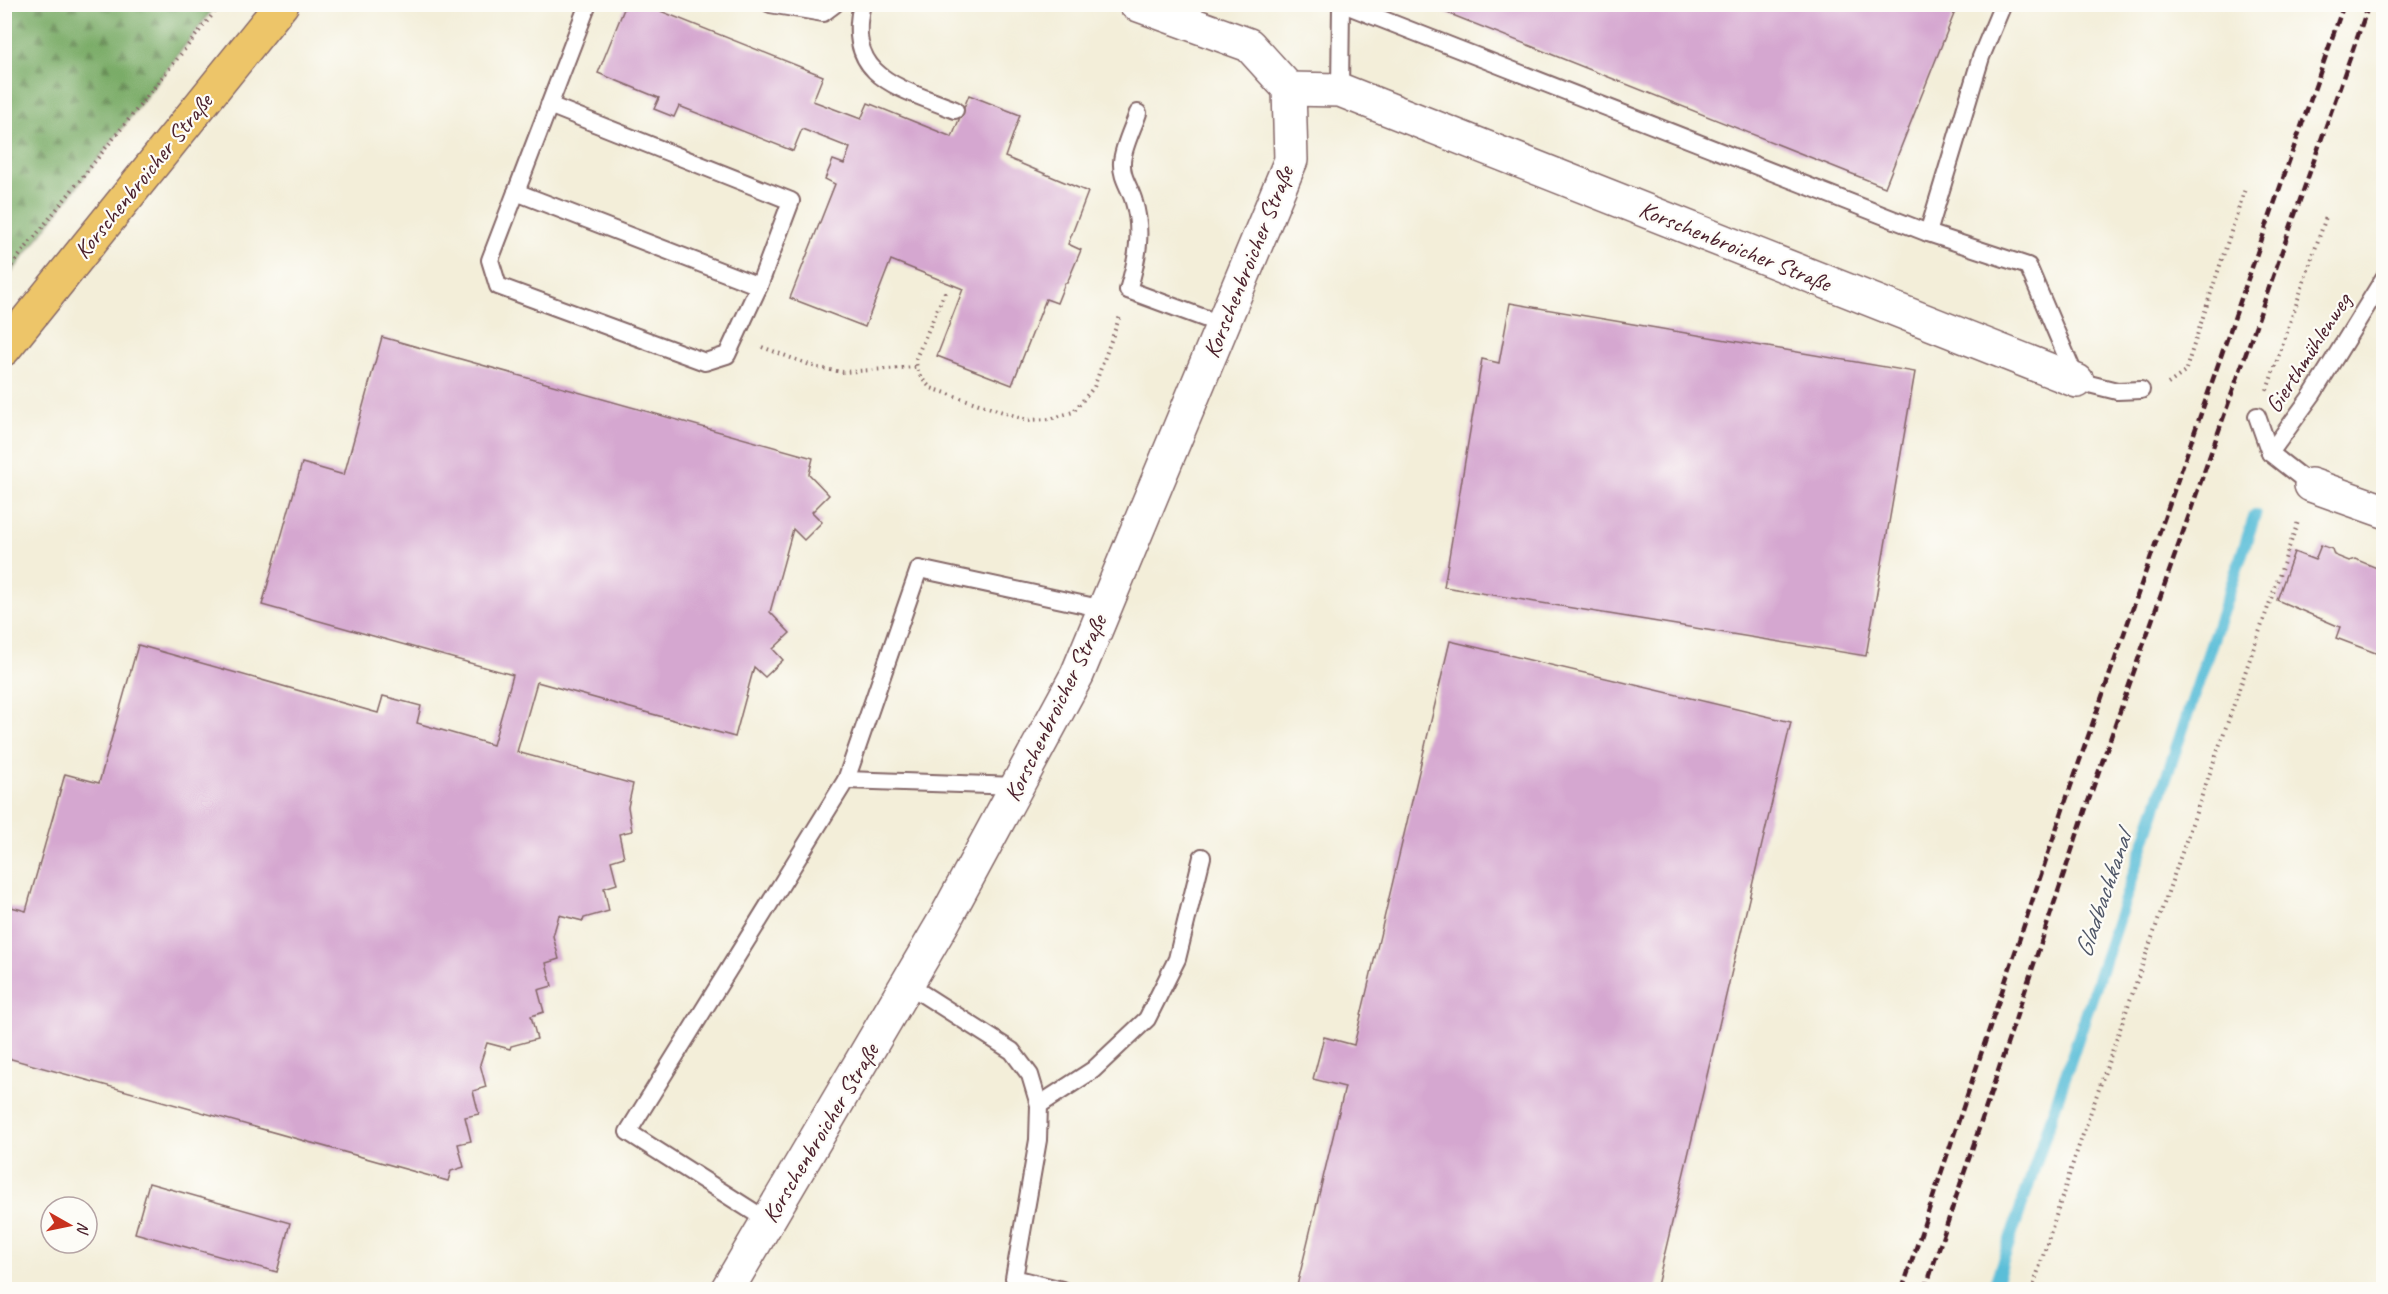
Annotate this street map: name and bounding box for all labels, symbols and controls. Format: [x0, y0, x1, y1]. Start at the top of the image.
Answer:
street label: Korschenbroicher Straße [67, 86, 220, 265]
street label: Korschenbroicher Straße [1196, 160, 1301, 362]
street label: Korschenbroicher Straße [1635, 194, 1837, 299]
street label: Gierthmühlenweg [2258, 286, 2359, 418]
street label: Korschenbroicher Straße [997, 608, 1114, 806]
water label: Gladbachkanal [2066, 820, 2142, 961]
street label: Korschenbroicher Straße [755, 1036, 886, 1228]
north arrow [39, 1195, 99, 1255]
text: N [72, 1221, 93, 1237]

